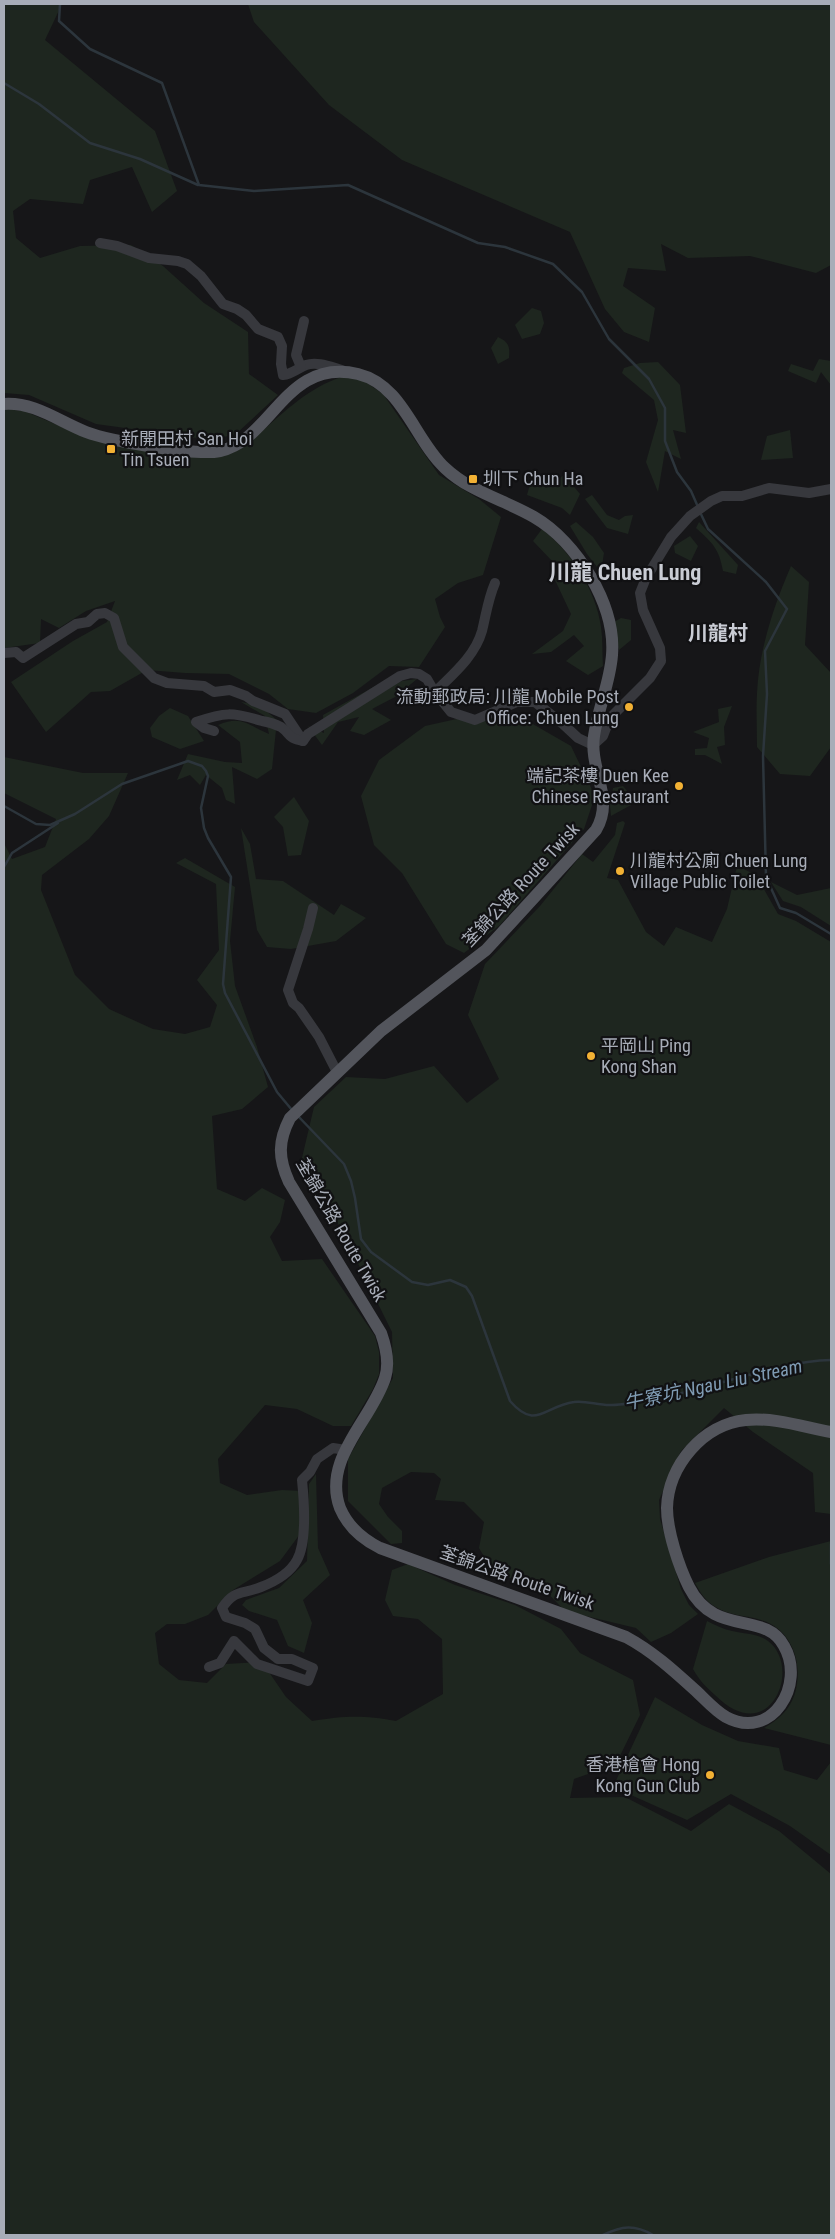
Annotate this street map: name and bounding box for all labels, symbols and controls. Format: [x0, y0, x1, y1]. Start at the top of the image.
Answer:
place label: 新開田村 San Hoi Tin Tsuen [121, 428, 252, 470]
marker: 新開田村 San Hoi Tin Tsuen [105, 443, 117, 455]
place label: 圳下 Chun Ha [483, 468, 583, 489]
marker: 圳下 Chun Ha [467, 473, 479, 485]
district label: 川龍 Chuen Lung [549, 560, 701, 585]
district label: 川龍村 [688, 621, 748, 645]
place label: 流動郵政局: 川龍 Mobile Post Office: Chuen Lung [396, 686, 619, 728]
marker: 流動郵政局: 川龍 Mobile Post Office: Chuen Lung [623, 701, 635, 713]
place label: 端記茶樓 Duen Kee Chinese Restaurant [526, 765, 669, 807]
marker: 端記茶樓 Duen Kee Chinese Restaurant [673, 780, 685, 792]
street label: 荃錦公路 Route Twisk [458, 818, 584, 951]
place label: 川龍村公廁 Chuen Lung Village Public Toilet [630, 850, 808, 892]
marker: 川龍村公廁 Chuen Lung Village Public Toilet [614, 865, 626, 877]
place label: 平岡山 Ping Kong Shan [601, 1035, 691, 1077]
marker: 平岡山 Ping Kong Shan [585, 1050, 597, 1062]
street label: 荃錦公路 Route Twisk [292, 1154, 391, 1305]
water label: 牛寮坑 Ngau Liu Stream [622, 1354, 804, 1415]
street label: 荃錦公路 Route Twisk [437, 1541, 597, 1614]
place label: 香港槍會 Hong Kong Gun Club [586, 1754, 700, 1796]
marker: 香港槍會 Hong Kong Gun Club [704, 1769, 716, 1781]

